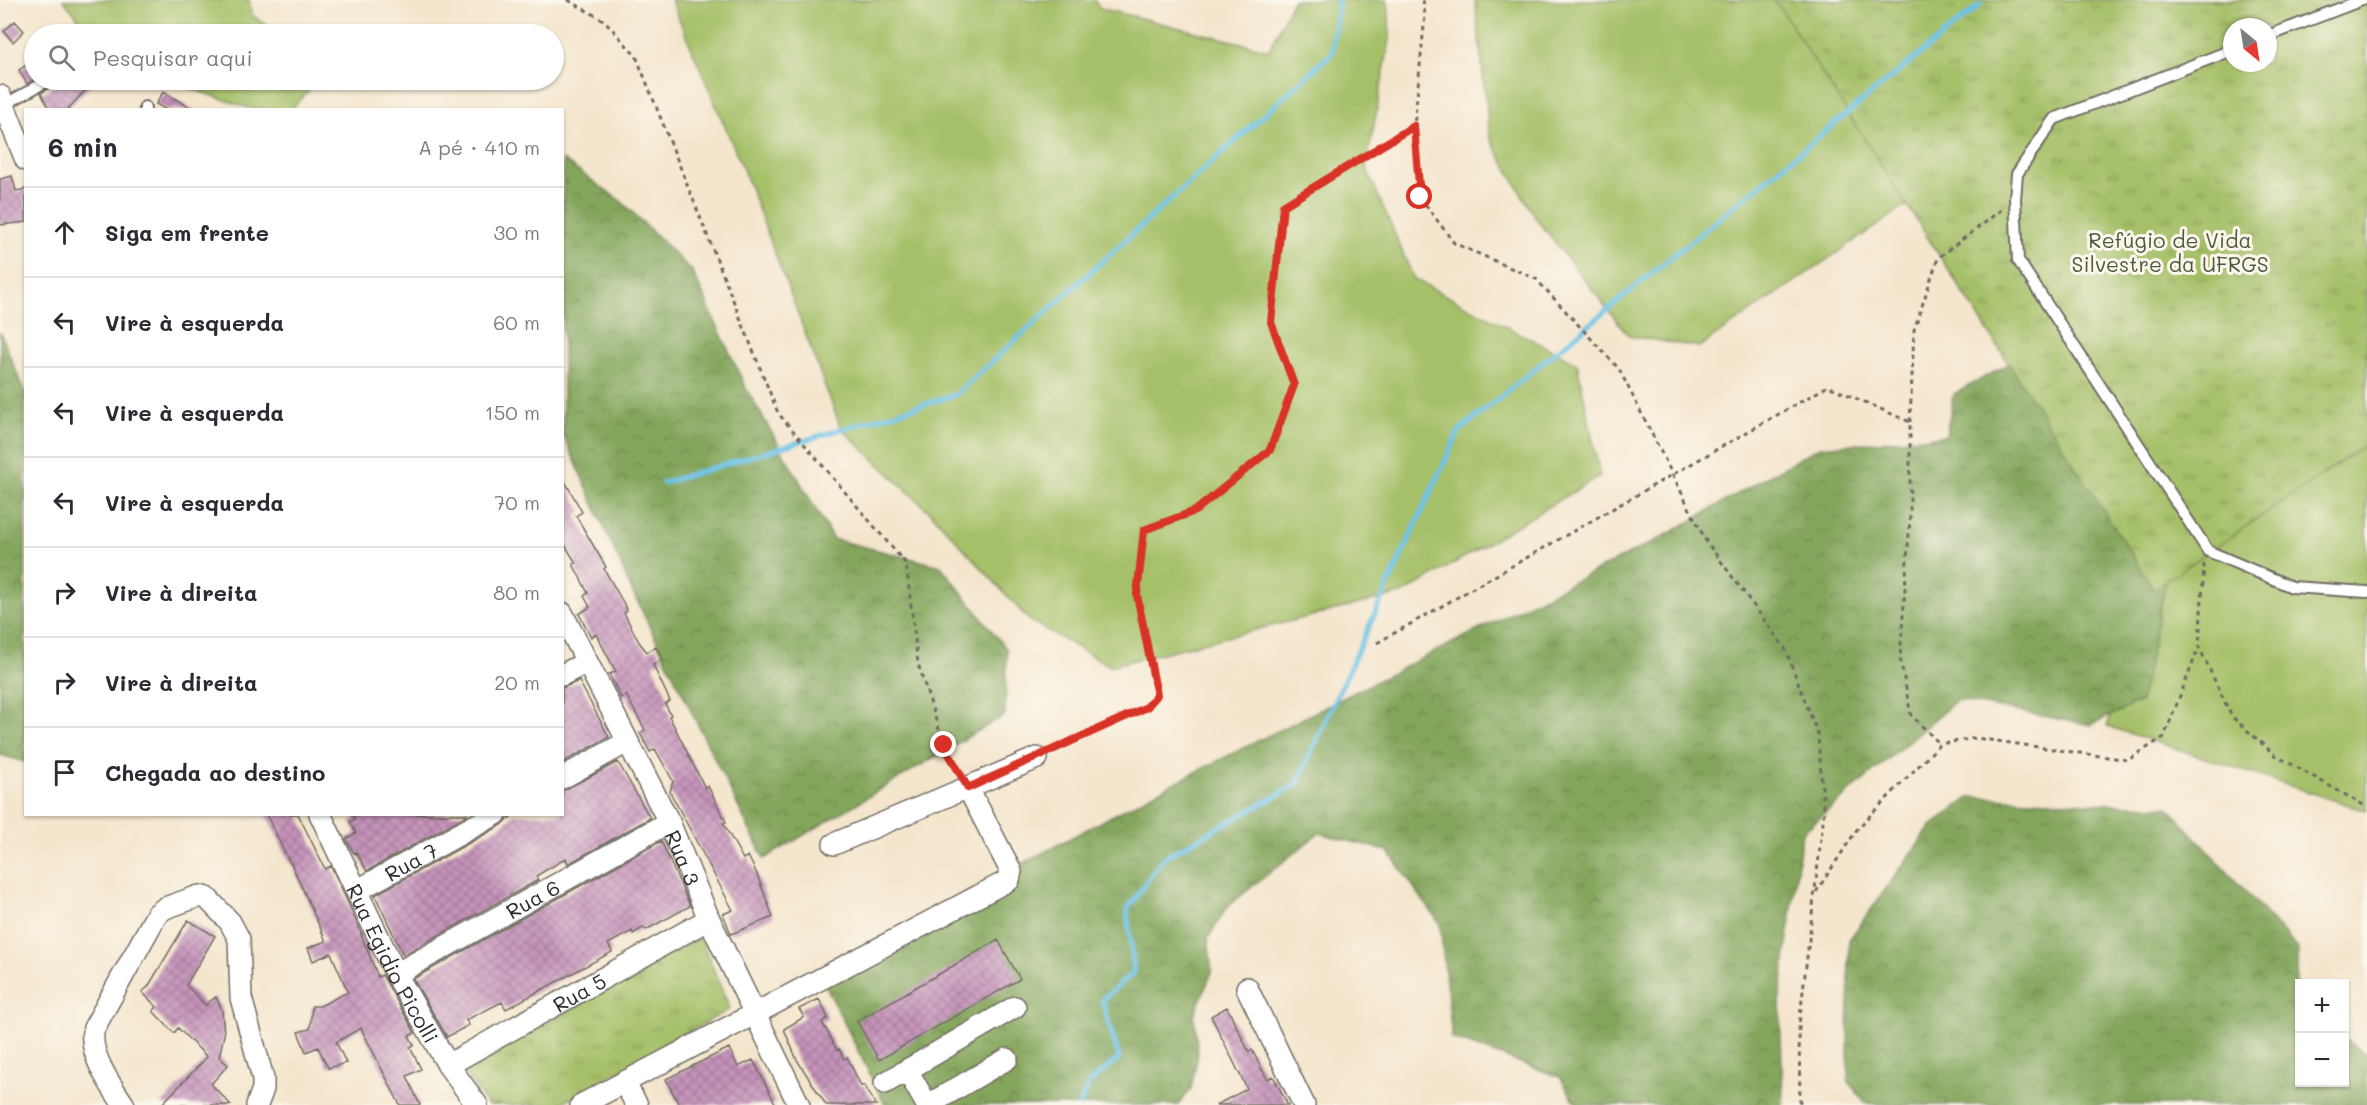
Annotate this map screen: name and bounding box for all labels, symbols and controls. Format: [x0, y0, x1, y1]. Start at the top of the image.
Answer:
north arrow [2223, 18, 2277, 72]
search box [24, 24, 564, 90]
icon: search [45, 41, 78, 74]
text: Pesquisar aqui [93, 43, 253, 72]
text: 6 min [48, 130, 117, 164]
text: A pé · 410 m [418, 134, 540, 160]
route start [1406, 183, 1432, 209]
icon: ahead [48, 216, 81, 249]
text: Siga em frente [105, 218, 269, 247]
text: 30 m [494, 219, 540, 245]
park label: Refúgio de Vida Silvestre da UFRGS [2071, 226, 2269, 277]
icon: left [48, 306, 81, 339]
text: Vire à esquerda [105, 308, 284, 337]
text: 60 m [493, 309, 540, 335]
icon: left [48, 396, 81, 429]
text: Vire à esquerda [105, 398, 284, 427]
text: 150 m [485, 399, 540, 425]
icon: left [48, 486, 81, 519]
text: Vire à esquerda [105, 488, 284, 517]
text: 70 m [494, 489, 540, 515]
icon: right [48, 576, 81, 609]
text: Vire à direita [105, 578, 258, 607]
text: 80 m [493, 579, 540, 605]
icon: right [48, 666, 81, 699]
text: Vire à direita [105, 668, 258, 697]
text: 20 m [494, 669, 540, 695]
route end [930, 731, 956, 757]
icon: arrive [48, 756, 81, 789]
text: Chegada ao destino [105, 758, 325, 787]
street label: Rua 3 [660, 826, 707, 889]
street label: Rua 7 [379, 836, 442, 887]
street label: Rua 6 [501, 872, 564, 924]
street label: Rua Egidio Picolli [341, 879, 446, 1047]
street label: Rua 5 [547, 966, 610, 1017]
map controls [2295, 979, 2349, 1087]
button: + [2295, 979, 2349, 1033]
button: − [2295, 1033, 2349, 1087]

